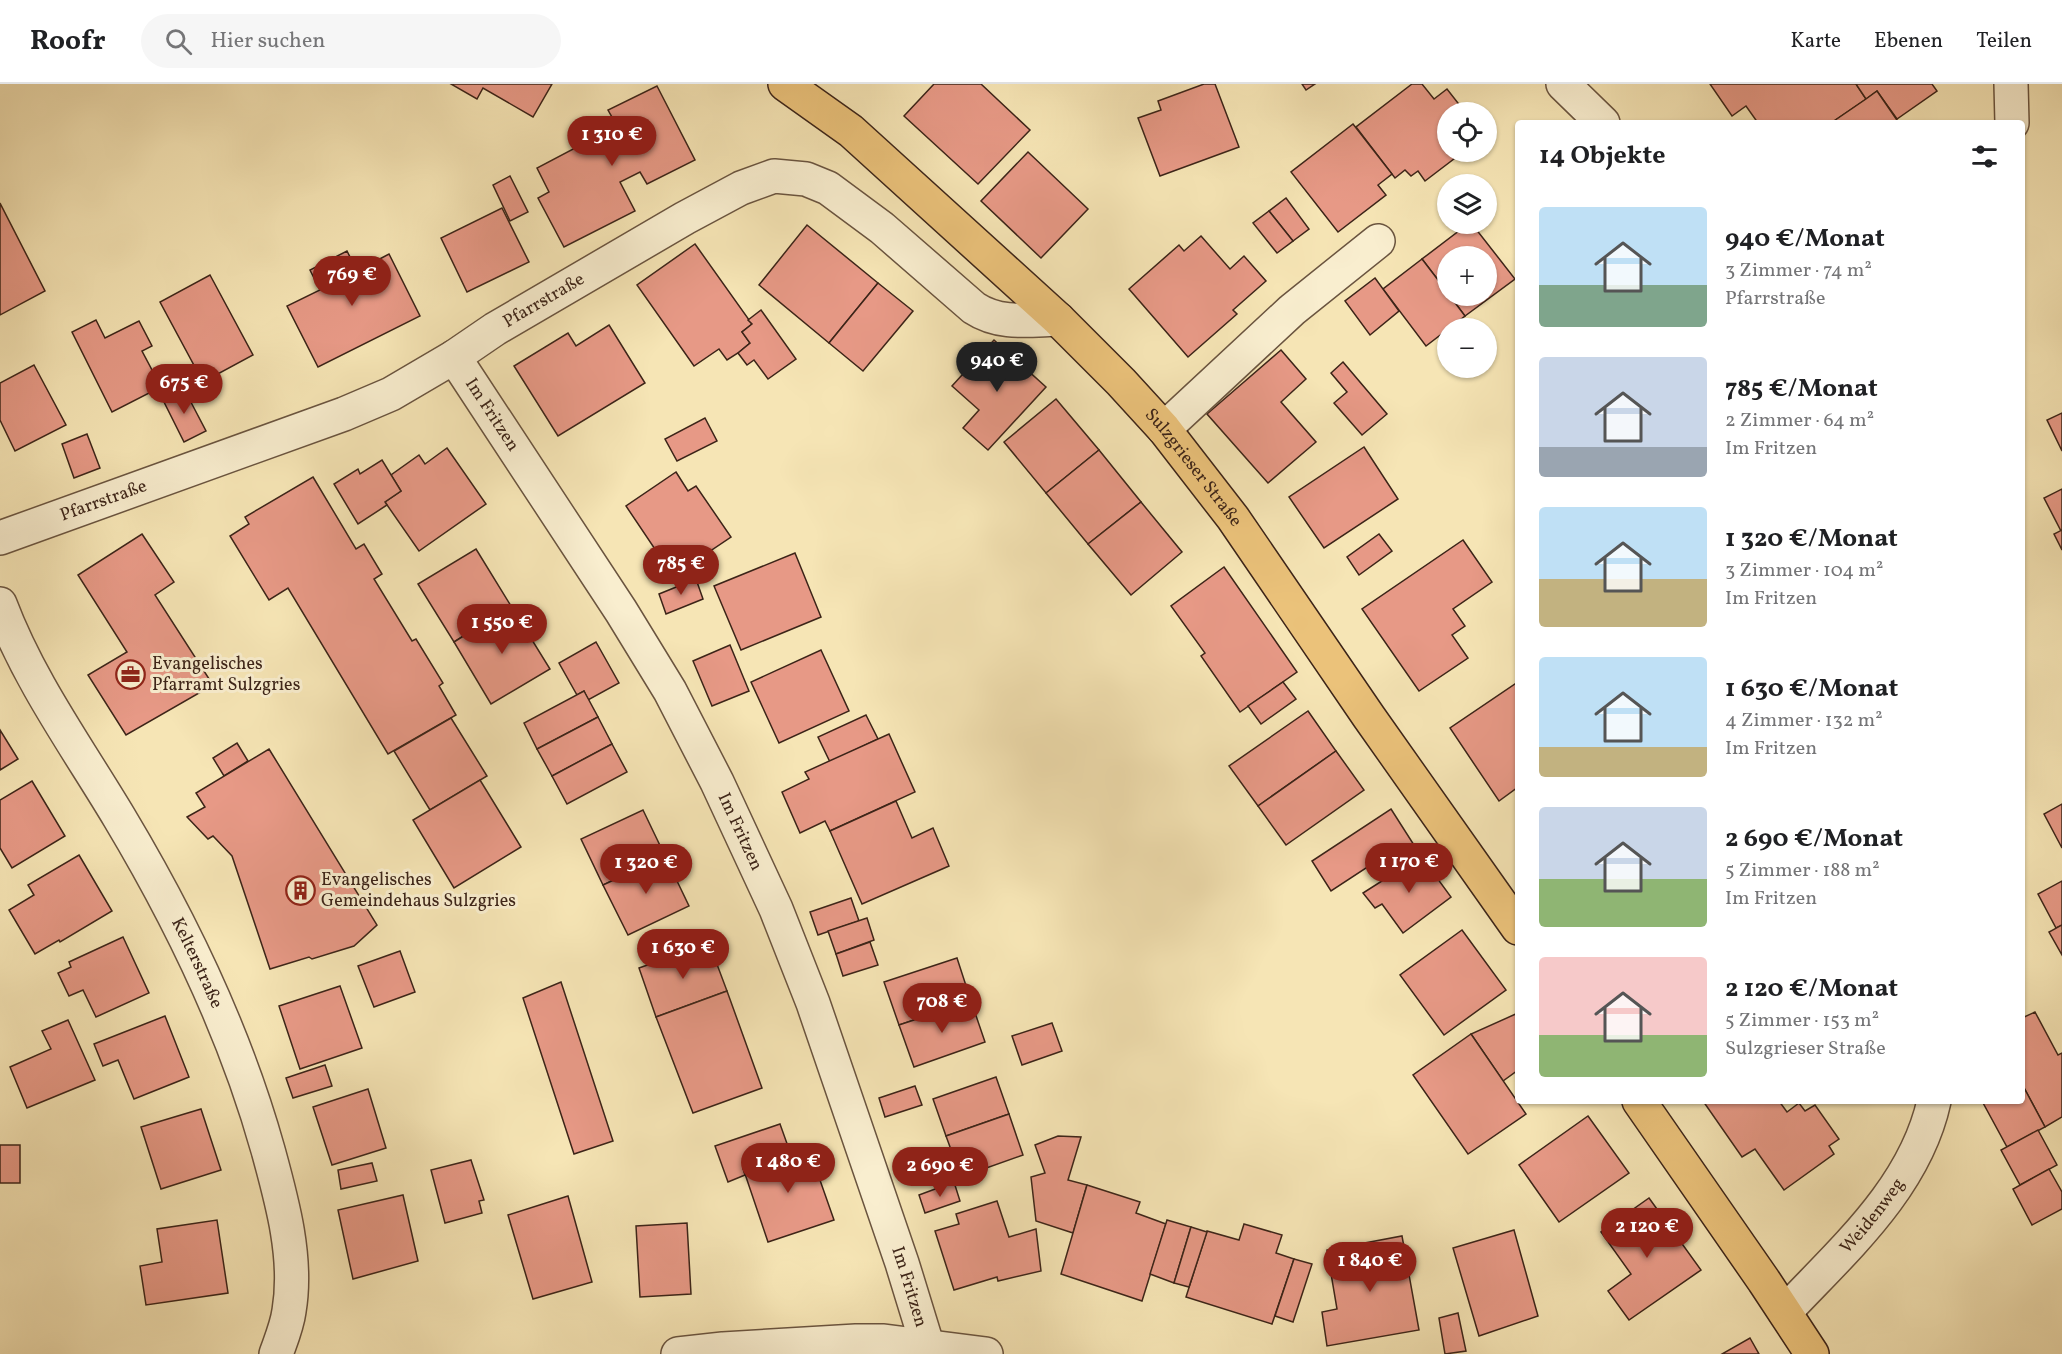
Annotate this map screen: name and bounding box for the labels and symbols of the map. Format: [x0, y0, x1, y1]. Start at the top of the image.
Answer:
pin: 1 310 € [557, 116, 667, 167]
pin: 769 € [310, 256, 394, 307]
street label: Pfarrstraße [498, 267, 589, 334]
pin: 940 € [955, 342, 1039, 393]
pin: 675 € [142, 364, 226, 415]
street label: Im Fritzen [459, 373, 525, 456]
street label: Sulzgrieser Straße [1139, 403, 1248, 532]
street label: Pfarrstraße [57, 474, 150, 528]
pin: 785 € [639, 545, 723, 596]
pin: 1 550 € [447, 604, 557, 655]
place label: Evangelisches Pfarramt Sulzgries [152, 652, 300, 698]
office icon: Evangelisches Pfarramt Sulzgries [115, 658, 147, 690]
street label: Im Fritzen [711, 789, 769, 875]
pin: 1 170 € [1354, 843, 1464, 894]
pin: 1 320 € [591, 844, 701, 895]
place label: Evangelisches Gemeindehaus Sulzgries [321, 868, 516, 914]
building icon: Evangelisches Gemeindehaus Sulzgries [284, 874, 316, 906]
street label: Kelterstraße [165, 913, 229, 1012]
pin: 1 630 € [628, 929, 738, 980]
pin: 708 € [900, 983, 984, 1034]
pin: 1 480 € [733, 1143, 843, 1194]
pin: 2 690 € [885, 1147, 995, 1198]
street label: Weidenweg [1834, 1173, 1911, 1259]
pin: 2 120 € [1592, 1208, 1702, 1259]
pin: 1 840 € [1315, 1242, 1425, 1293]
street label: Im Fritzen [885, 1243, 934, 1330]

